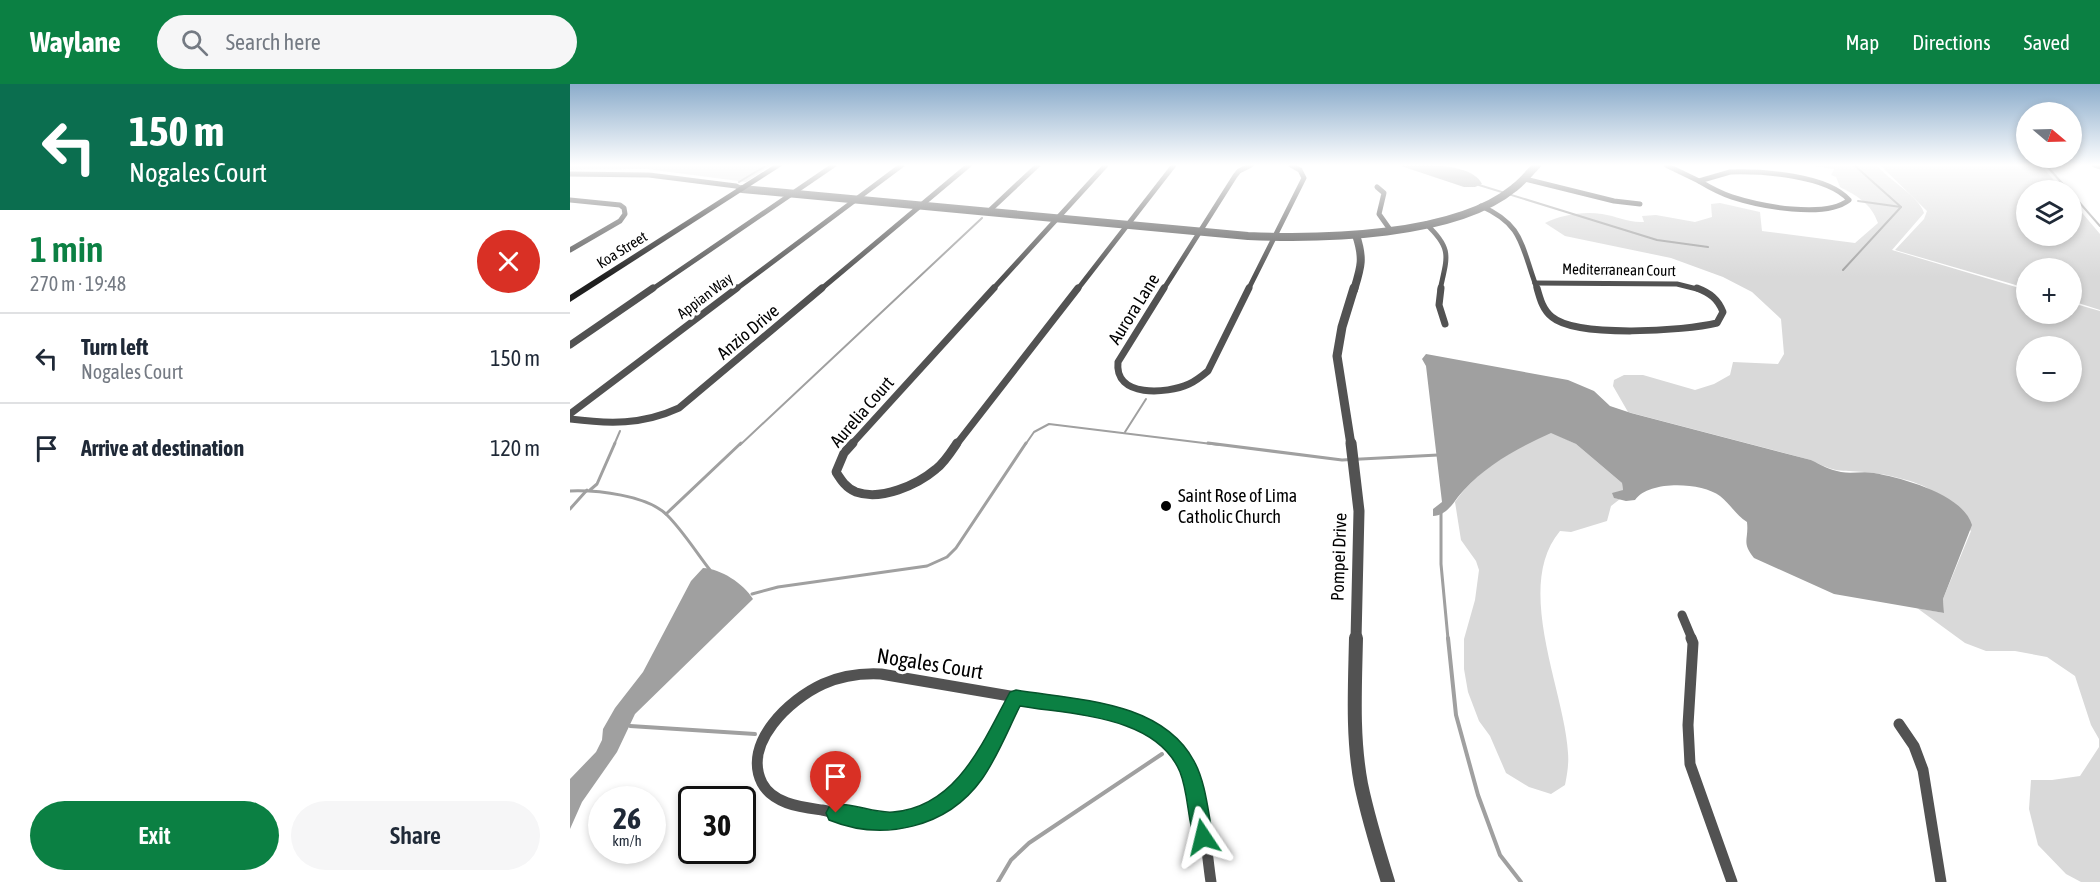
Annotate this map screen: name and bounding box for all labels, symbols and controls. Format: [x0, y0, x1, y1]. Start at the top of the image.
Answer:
search box [157, 15, 577, 69]
text: Waylane [30, 26, 121, 58]
icon: search [178, 26, 211, 59]
text: Search here [226, 29, 321, 55]
text: Map [1845, 30, 1879, 54]
text: Directions [1912, 30, 1991, 54]
text: Saved [2024, 30, 2070, 54]
north arrow [2016, 102, 2082, 168]
map controls [2016, 102, 2082, 402]
text: 150 m [129, 107, 224, 155]
icon: left [30, 108, 108, 186]
text: Nogales Court [129, 157, 267, 188]
button: layers [2016, 180, 2082, 246]
text: 1 min [30, 228, 104, 270]
street label: Koa Street [593, 228, 650, 272]
button: close [477, 230, 540, 293]
button: + [2016, 258, 2082, 324]
street label: Mediterranean Court [1562, 260, 1676, 279]
street label: Appian Way [674, 269, 736, 322]
street label: Aurora Lane [1104, 270, 1163, 348]
text: 270 m · 19:48 [30, 272, 126, 295]
street label: Anzio Drive [713, 300, 783, 363]
text: Turn left [81, 334, 148, 360]
button: − [2016, 336, 2082, 402]
icon: left [30, 342, 63, 375]
text: 150 m [490, 345, 540, 371]
text: Nogales Court [81, 360, 183, 383]
street label: Aurelia Court [825, 372, 898, 451]
icon: arrive [30, 432, 63, 465]
text: Arrive at destination [81, 435, 244, 461]
text: 120 m [490, 435, 540, 461]
place label: Saint Rose of Lima Catholic Church [1178, 485, 1297, 527]
marker: Saint Rose of Lima Catholic Church [1159, 499, 1173, 513]
street label: Pompei Drive [1326, 512, 1351, 601]
street label: Nogales Court [875, 643, 985, 683]
pin [810, 751, 861, 813]
icon: arrive [819, 760, 852, 793]
speed limit sign: 30 [678, 786, 756, 864]
button: Exit [30, 801, 279, 870]
button: Share [291, 801, 540, 870]
text: 26 [613, 801, 641, 835]
position arrow [1171, 805, 1235, 869]
text: km/h [612, 832, 642, 849]

